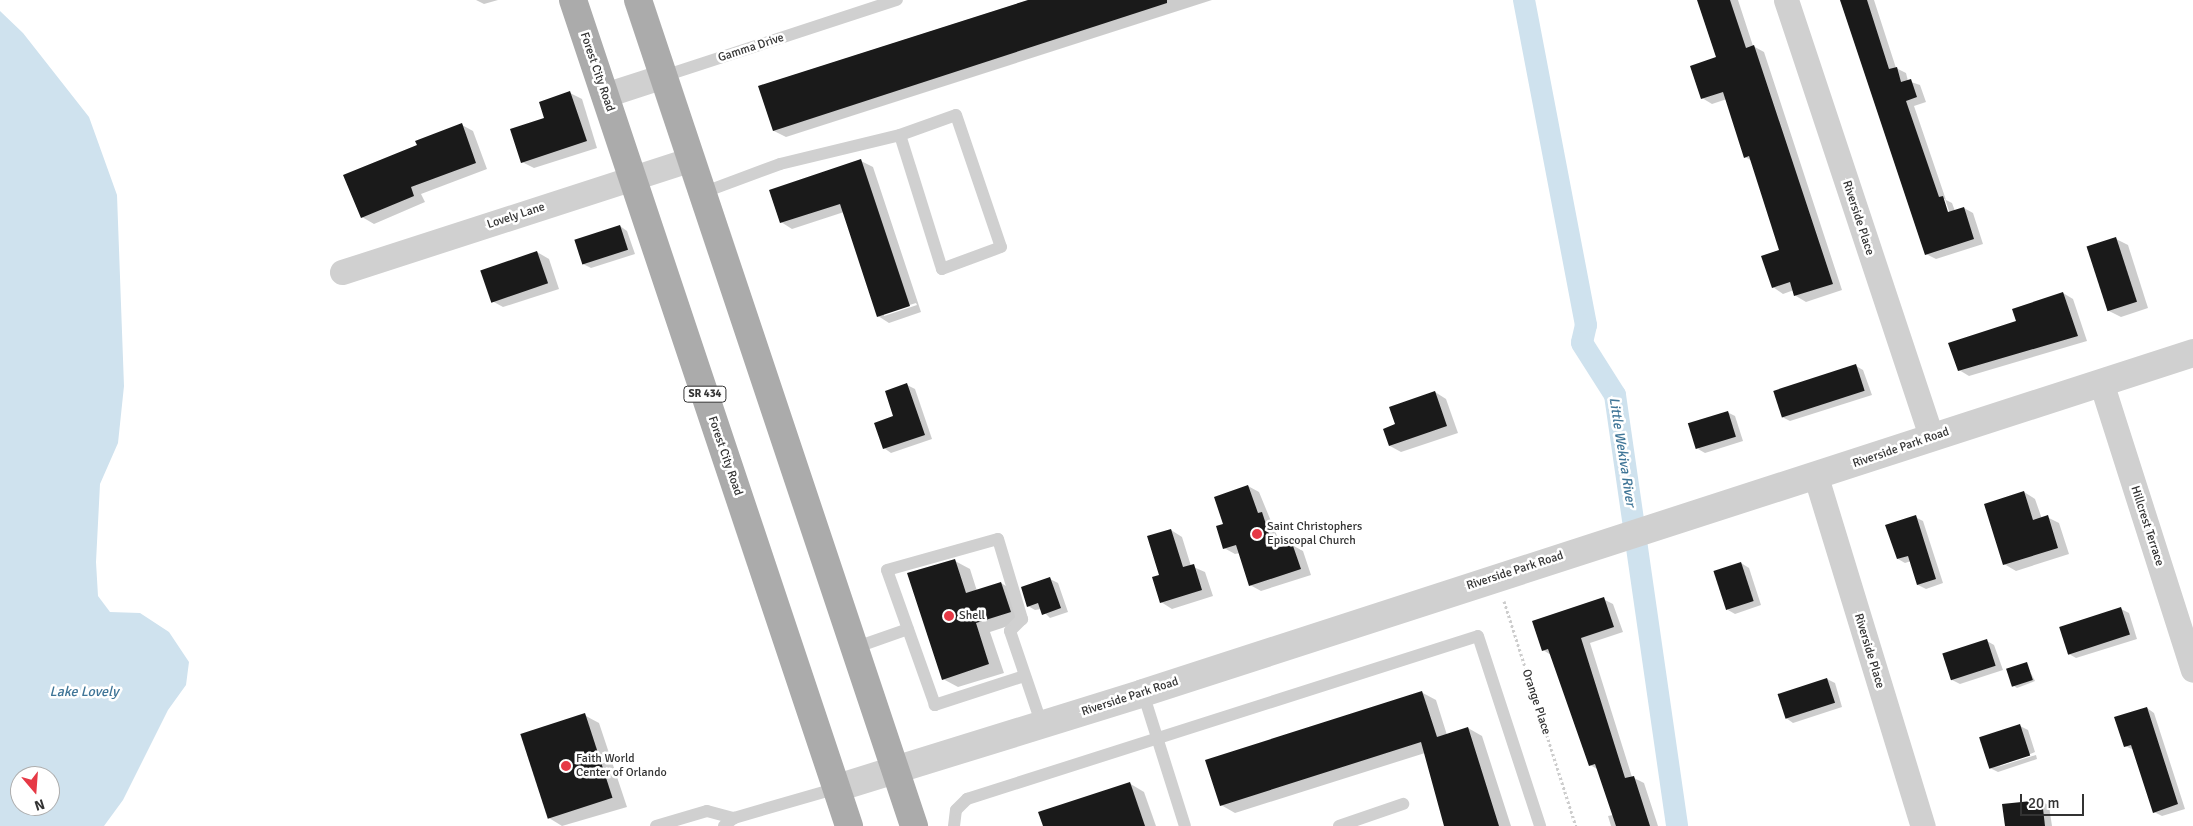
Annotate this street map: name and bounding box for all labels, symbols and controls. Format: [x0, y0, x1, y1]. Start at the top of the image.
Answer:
street label: Forest City Road [577, 30, 617, 114]
street label: Gamma Drive [716, 31, 786, 65]
street label: Riverside Place [1839, 179, 1877, 257]
street label: Lovely Lane [485, 200, 547, 232]
road number: SR 434 [682, 386, 728, 402]
water label: Little Wekiva River [1605, 396, 1639, 508]
street label: Forest City Road [705, 414, 745, 498]
street label: Riverside Park Road [1851, 425, 1951, 471]
street label: Hillcrest Terrace [2127, 484, 2167, 568]
place label: Saint Christophers Episcopal Church [1267, 520, 1362, 548]
marker: Saint Christophers Episcopal Church [1251, 528, 1263, 540]
street label: Riverside Park Road [1465, 549, 1565, 593]
place label: Shell [959, 609, 985, 623]
marker: Shell [943, 610, 955, 622]
street label: Riverside Place [1851, 612, 1887, 690]
street label: Orange Place [1519, 668, 1553, 736]
street label: Riverside Park Road [1080, 675, 1180, 719]
water label: Lake Lovely [50, 684, 118, 700]
place label: Faith World Center of Orlando [576, 752, 667, 780]
marker: Faith World Center of Orlando [560, 760, 572, 772]
north arrow [10, 766, 60, 816]
scale bar [2023, 784, 2087, 816]
text: 20 m [2028, 794, 2059, 812]
text: N [32, 795, 47, 814]

